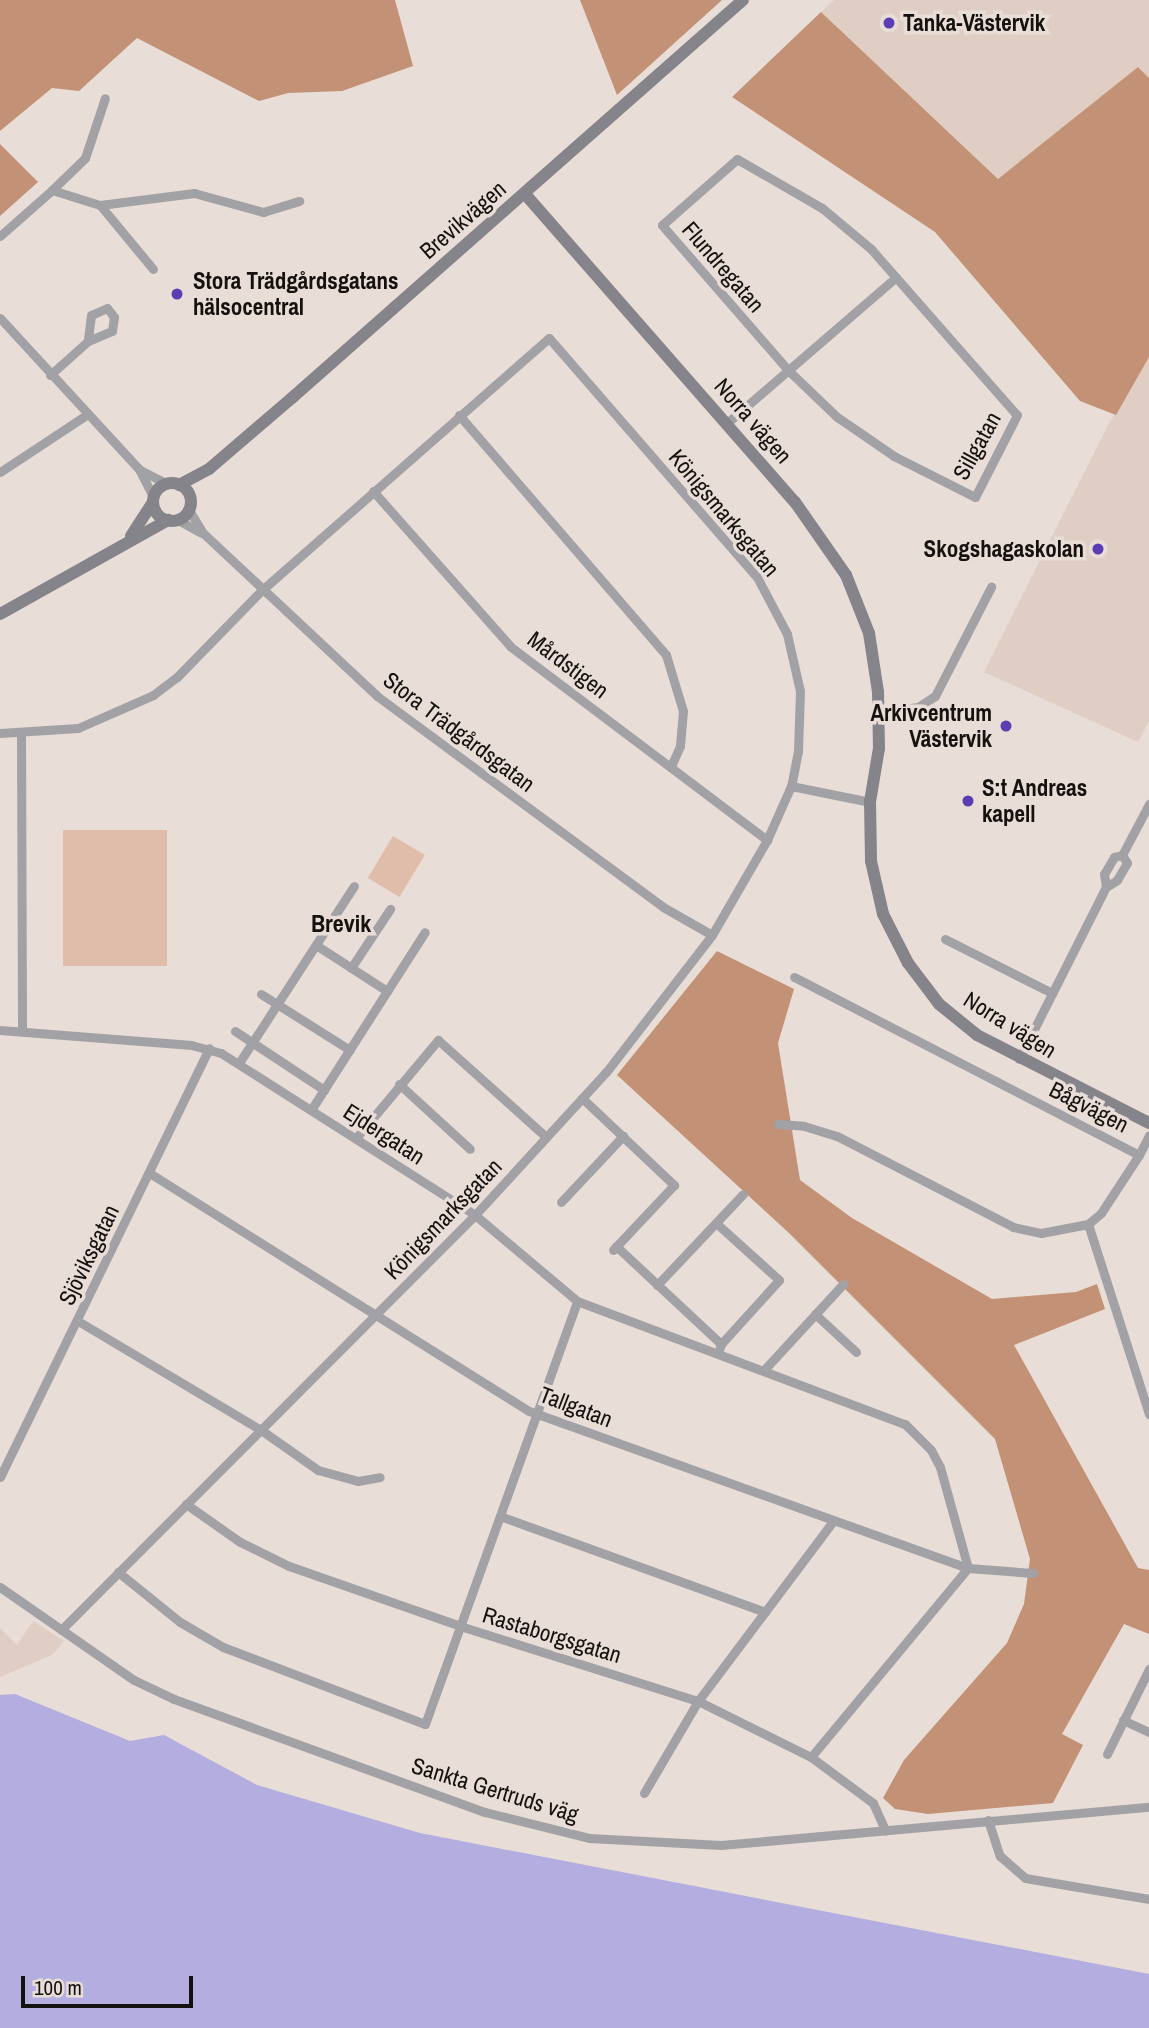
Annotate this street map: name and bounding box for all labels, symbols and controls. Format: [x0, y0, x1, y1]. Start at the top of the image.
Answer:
place label: Tanka-Västervik [903, 9, 1045, 37]
marker: Tanka-Västervik [881, 15, 897, 31]
street label: Brevikvägen [414, 175, 512, 265]
street label: Flundregatan [676, 216, 770, 318]
place label: Stora Trädgårdsgatans hälsocentral [193, 267, 398, 321]
marker: Stora Trädgårdsgatans hälsocentral [167, 284, 187, 304]
street label: Norra vägen [709, 373, 797, 469]
street label: Sillgatan [947, 407, 1007, 485]
street label: Königsmarksgatan [663, 444, 785, 582]
place label: Skogshagaskolan [924, 535, 1084, 563]
marker: Skogshagaskolan [1090, 541, 1106, 557]
street label: Mårdstigen [522, 626, 614, 704]
street label: Stora Trädgårdsgatan [378, 666, 540, 798]
place label: Arkivcentrum Västervik [870, 699, 992, 753]
marker: Arkivcentrum Västervik [998, 718, 1014, 734]
place label: S:t Andreas kapell [982, 774, 1088, 828]
marker: S:t Andreas kapell [960, 793, 976, 809]
district label: Brevik [311, 910, 371, 938]
street label: Norra vägen [959, 986, 1061, 1064]
street label: Bågvägen [1045, 1075, 1133, 1139]
street label: Ejdergatan [338, 1098, 430, 1170]
street label: Königsmarksgatan [378, 1153, 508, 1285]
street label: Sjöviksgatan [53, 1200, 125, 1310]
street label: Tallgatan [536, 1381, 616, 1433]
street label: Rastaborgsgatan [479, 1601, 625, 1669]
street label: Sankta Gertruds väg [408, 1752, 582, 1828]
scale bar [24, 1962, 196, 2006]
text: 100 m [34, 1973, 82, 2002]

